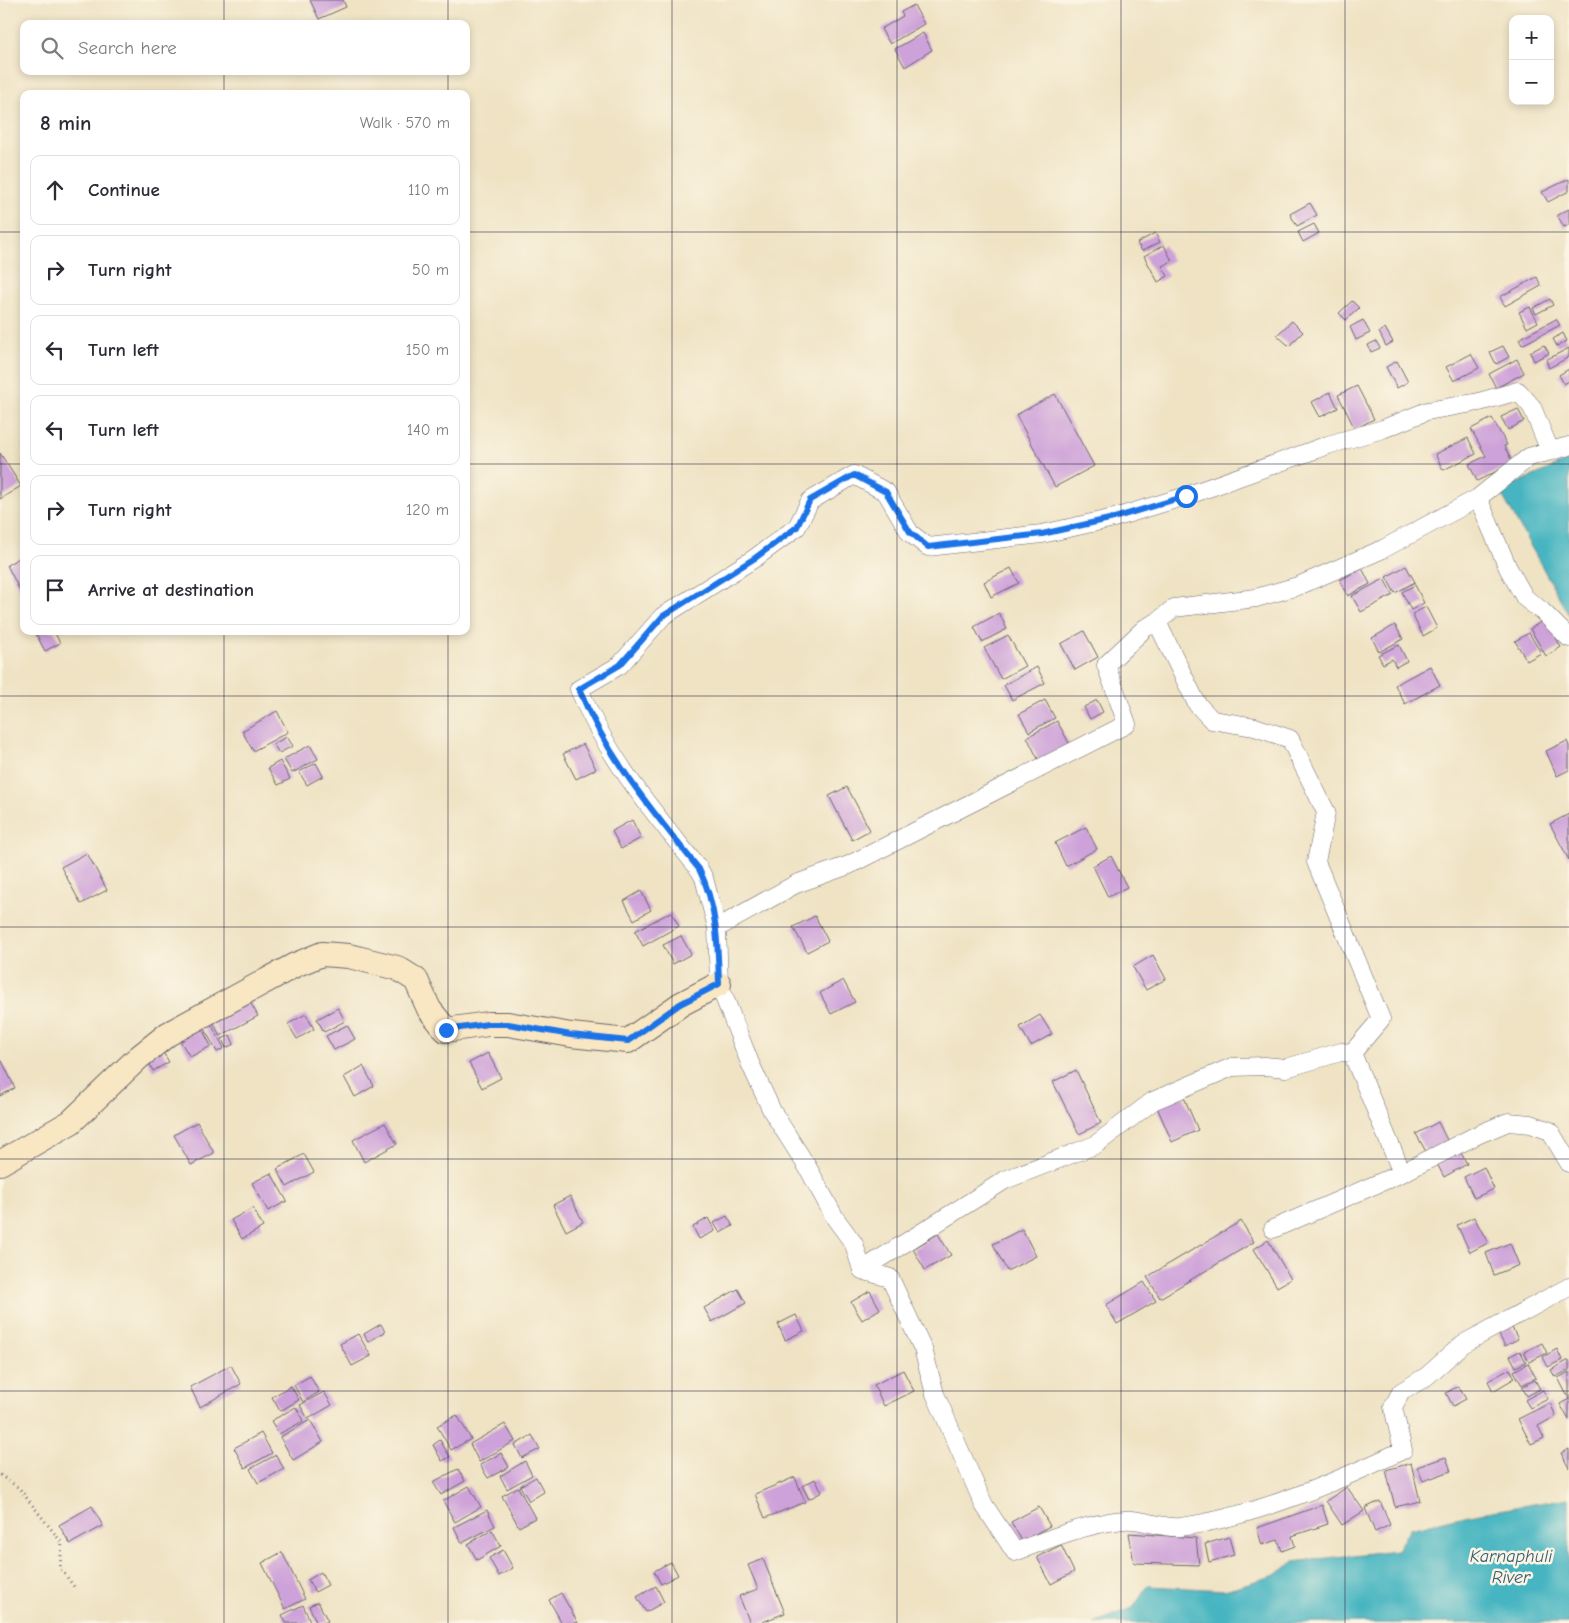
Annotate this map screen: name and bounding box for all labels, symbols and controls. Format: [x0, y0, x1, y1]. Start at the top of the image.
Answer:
map controls [1509, 15, 1554, 105]
button: + [1509, 15, 1554, 60]
search box [20, 20, 470, 75]
icon: search [38, 34, 66, 62]
text: Search here [78, 37, 177, 59]
button: − [1509, 60, 1554, 105]
text: 8 min [40, 111, 91, 135]
text: Walk · 570 m [360, 114, 450, 132]
icon: ahead [41, 176, 69, 204]
text: Continue [88, 179, 160, 201]
text: 110 m [408, 181, 449, 199]
icon: right [41, 256, 69, 284]
text: Turn right [88, 259, 172, 281]
text: 50 m [412, 261, 449, 279]
icon: left [41, 336, 69, 364]
text: Turn left [88, 339, 159, 361]
text: 150 m [406, 341, 449, 359]
icon: left [41, 416, 69, 444]
text: Turn left [88, 419, 159, 441]
text: 140 m [407, 421, 449, 439]
route start [1175, 485, 1198, 508]
icon: right [41, 496, 69, 524]
text: Turn right [88, 499, 172, 521]
text: 120 m [406, 501, 449, 519]
icon: arrive [41, 576, 69, 604]
text: Arrive at destination [88, 579, 254, 601]
route end [435, 1019, 458, 1042]
water label: Karnaphuli River [1470, 1546, 1553, 1588]

